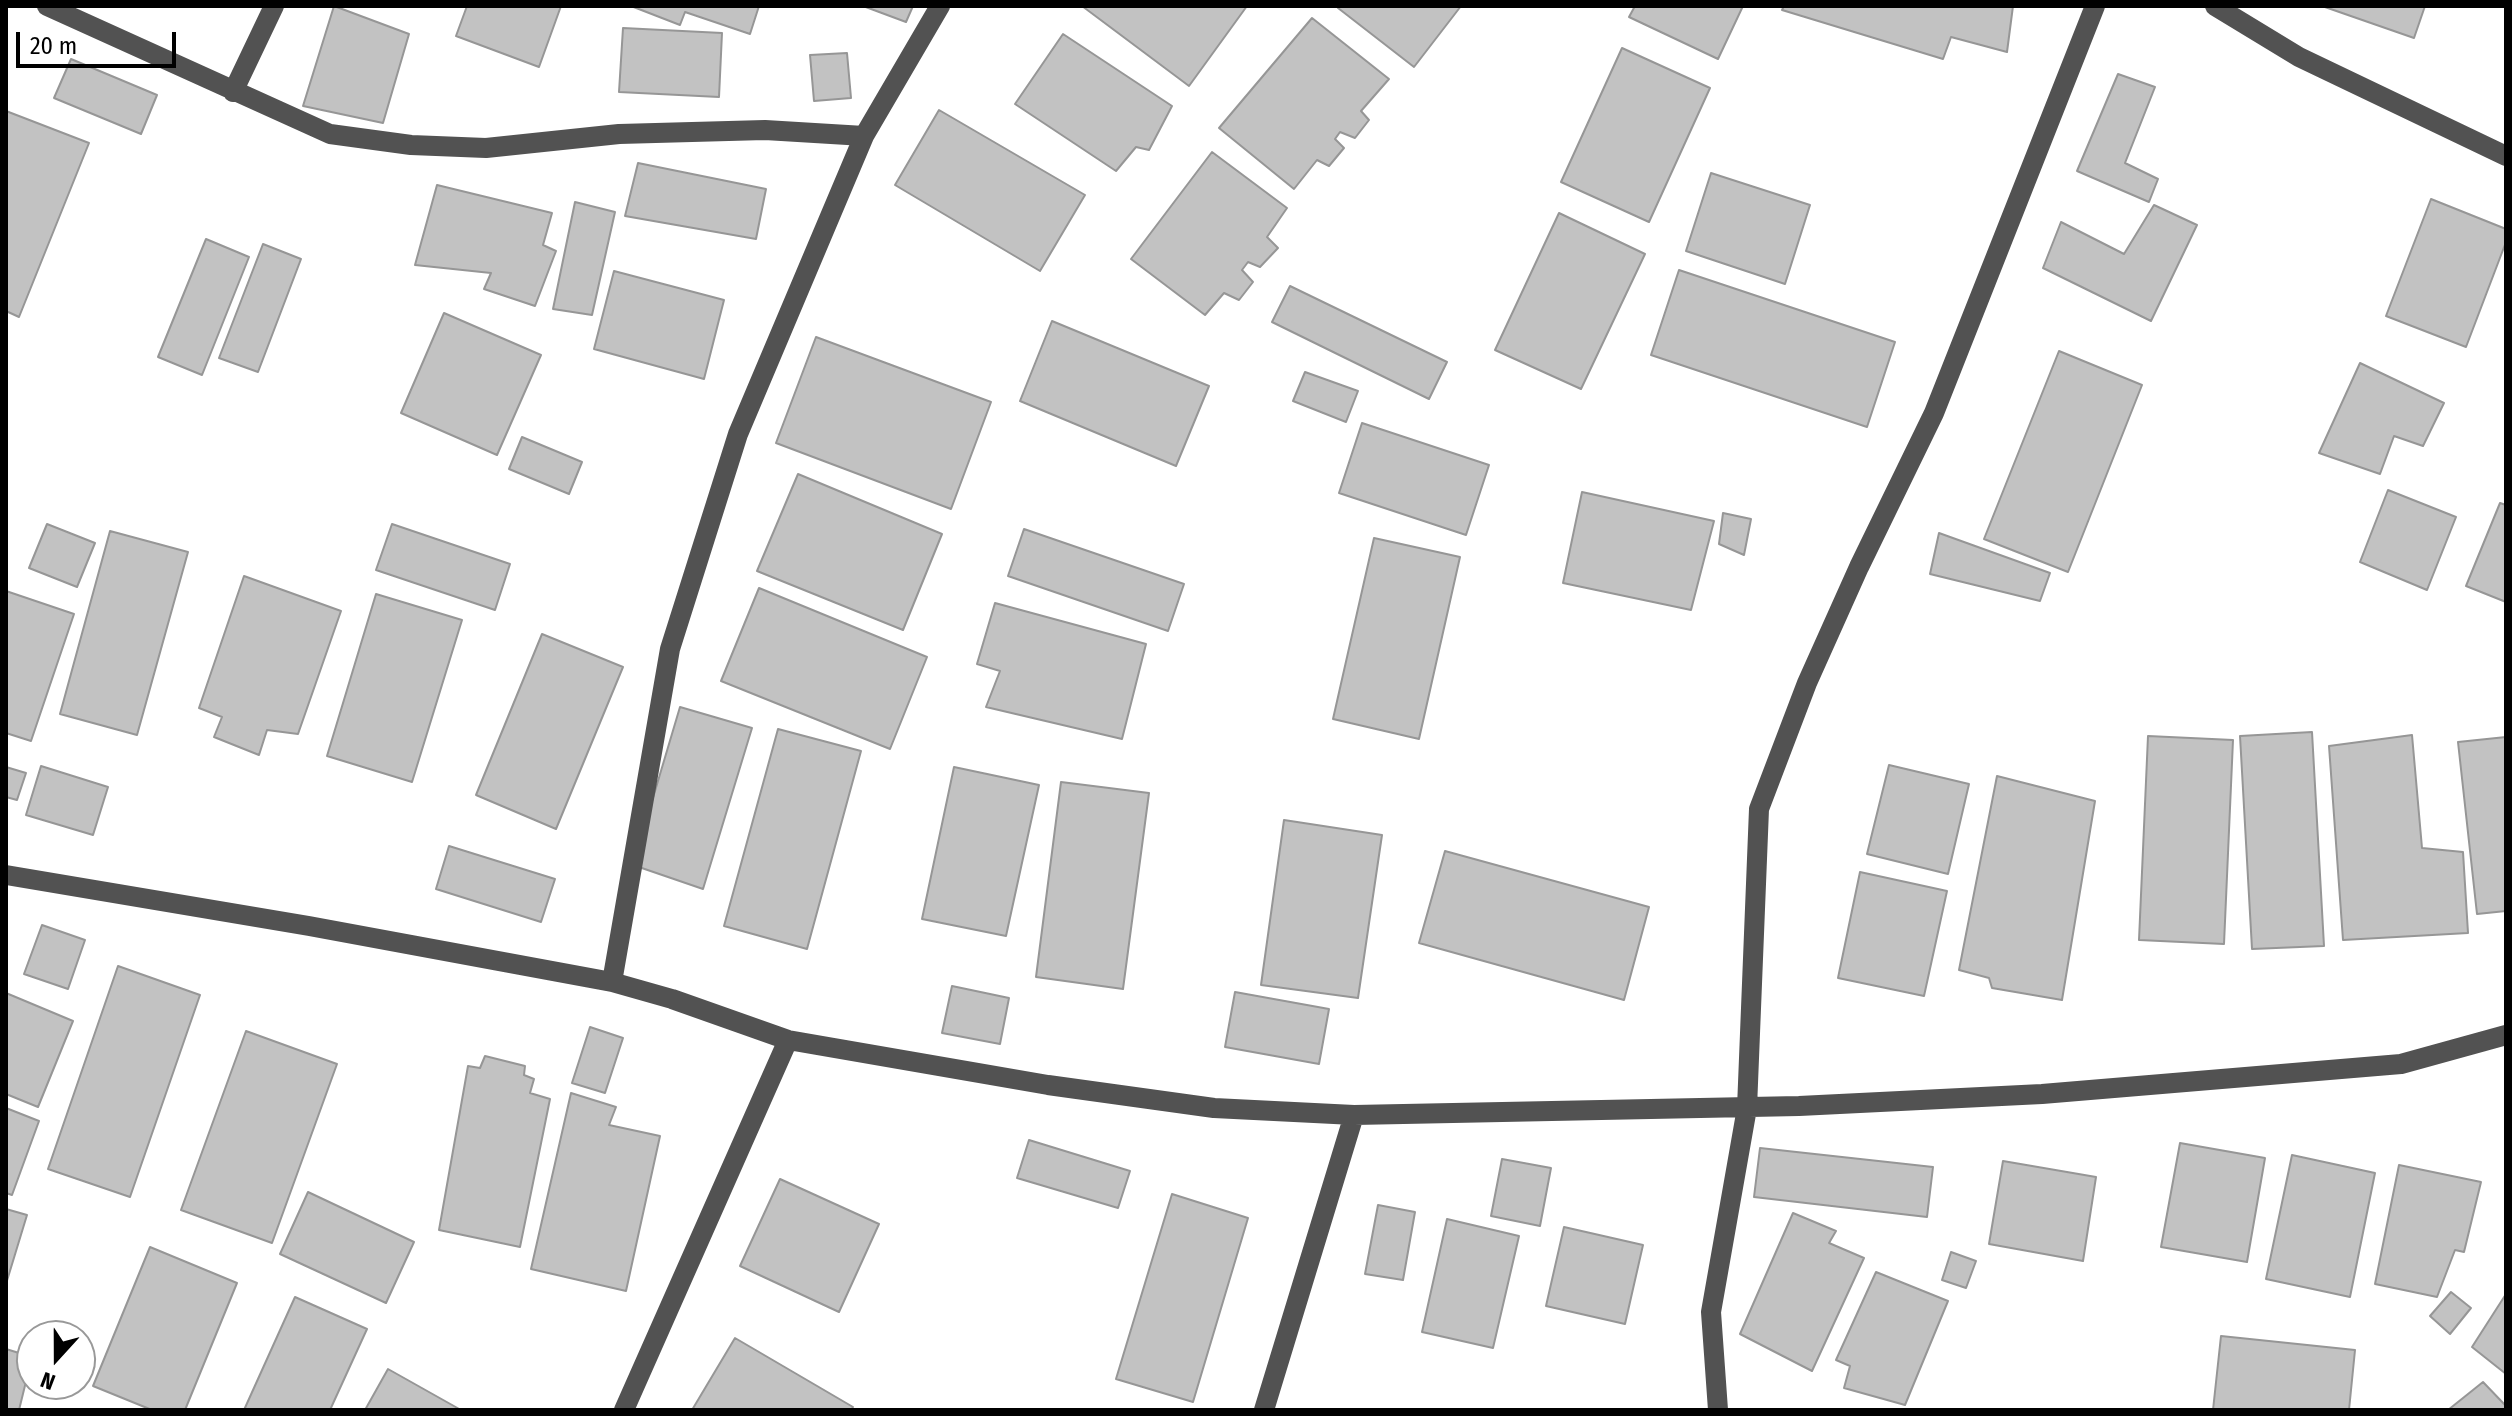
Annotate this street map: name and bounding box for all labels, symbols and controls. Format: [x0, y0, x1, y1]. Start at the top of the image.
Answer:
scale bar [20, 16, 180, 66]
text: 20 m [30, 32, 77, 60]
north arrow [16, 1320, 96, 1400]
text: N [37, 1366, 59, 1396]

